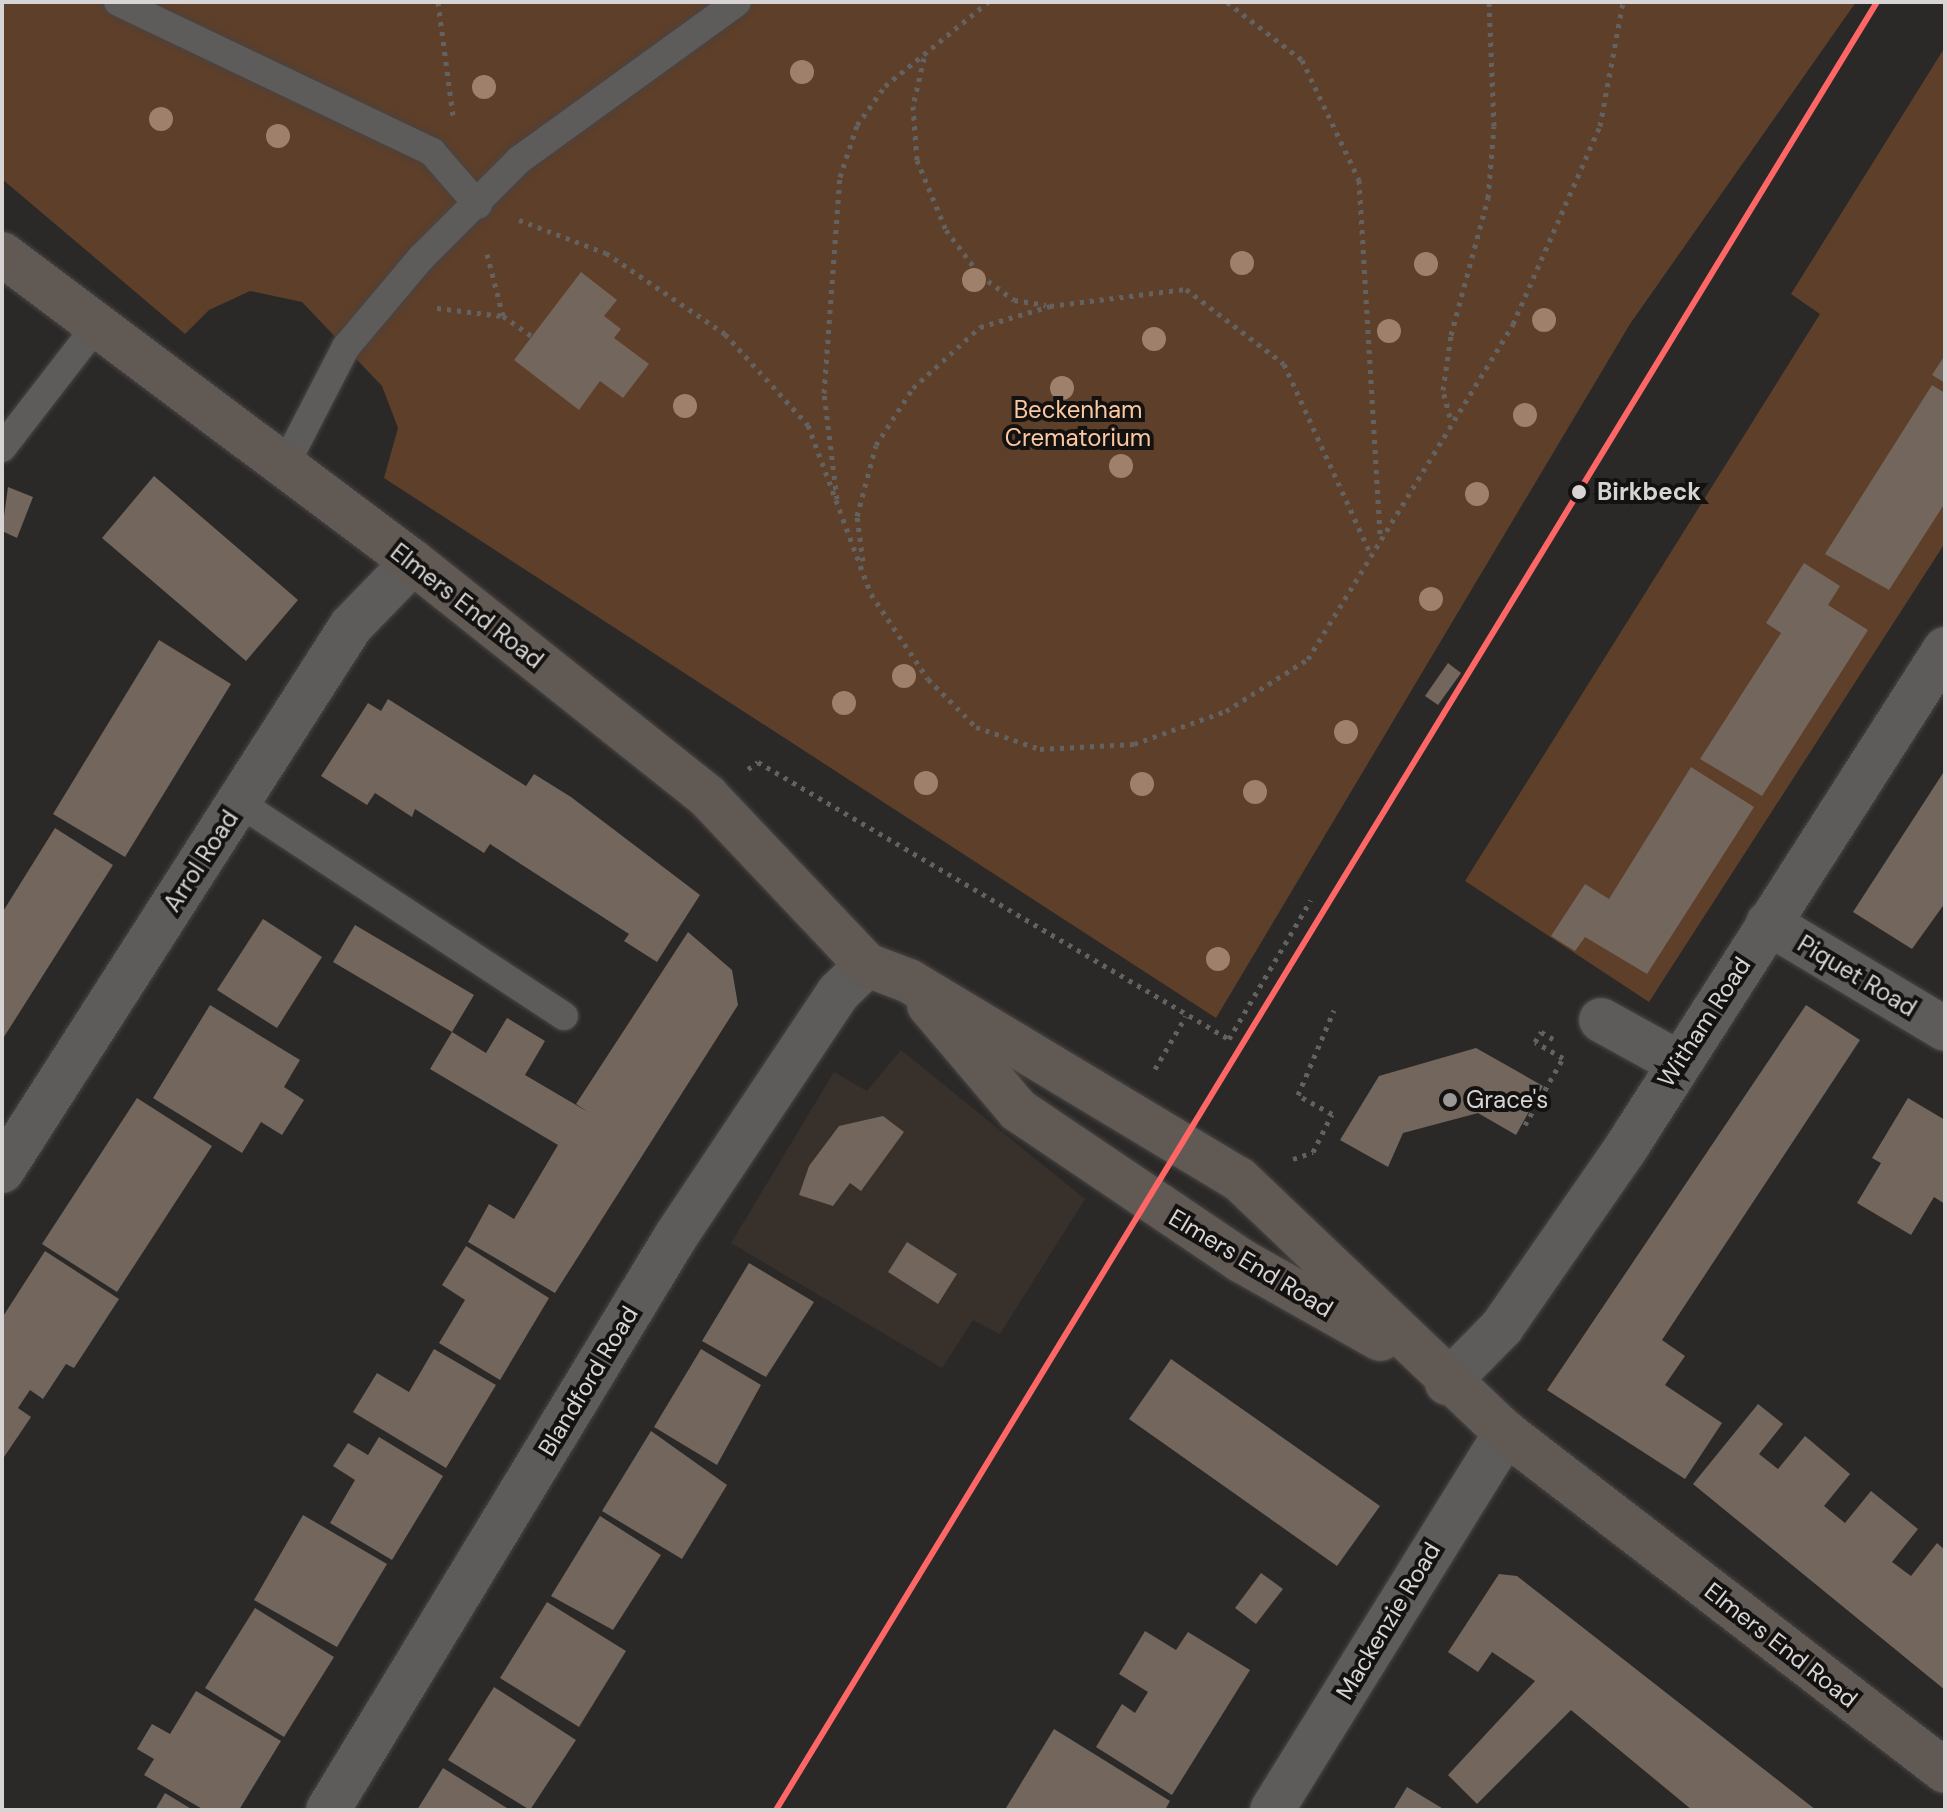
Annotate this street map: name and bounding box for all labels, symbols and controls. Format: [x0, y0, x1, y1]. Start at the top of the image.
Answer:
park label: Beckenham Crematorium [1005, 396, 1151, 452]
place label: Birkbeck [1597, 478, 1701, 506]
marker: Birkbeck [1568, 481, 1590, 503]
street label: Elmers End Road [385, 537, 549, 675]
street label: Arrol Road [158, 805, 244, 917]
street label: Piquet Road [1792, 929, 1922, 1023]
street label: Witham Road [1651, 952, 1757, 1092]
place label: Grace's [1466, 1086, 1548, 1114]
marker: Grace's [1441, 1091, 1459, 1109]
street label: Elmers End Road [1164, 1203, 1338, 1323]
street label: Blandford Road [532, 1301, 644, 1461]
street label: Mackenzie Road [1330, 1537, 1446, 1705]
street label: Elmers End Road [1699, 1576, 1863, 1714]

